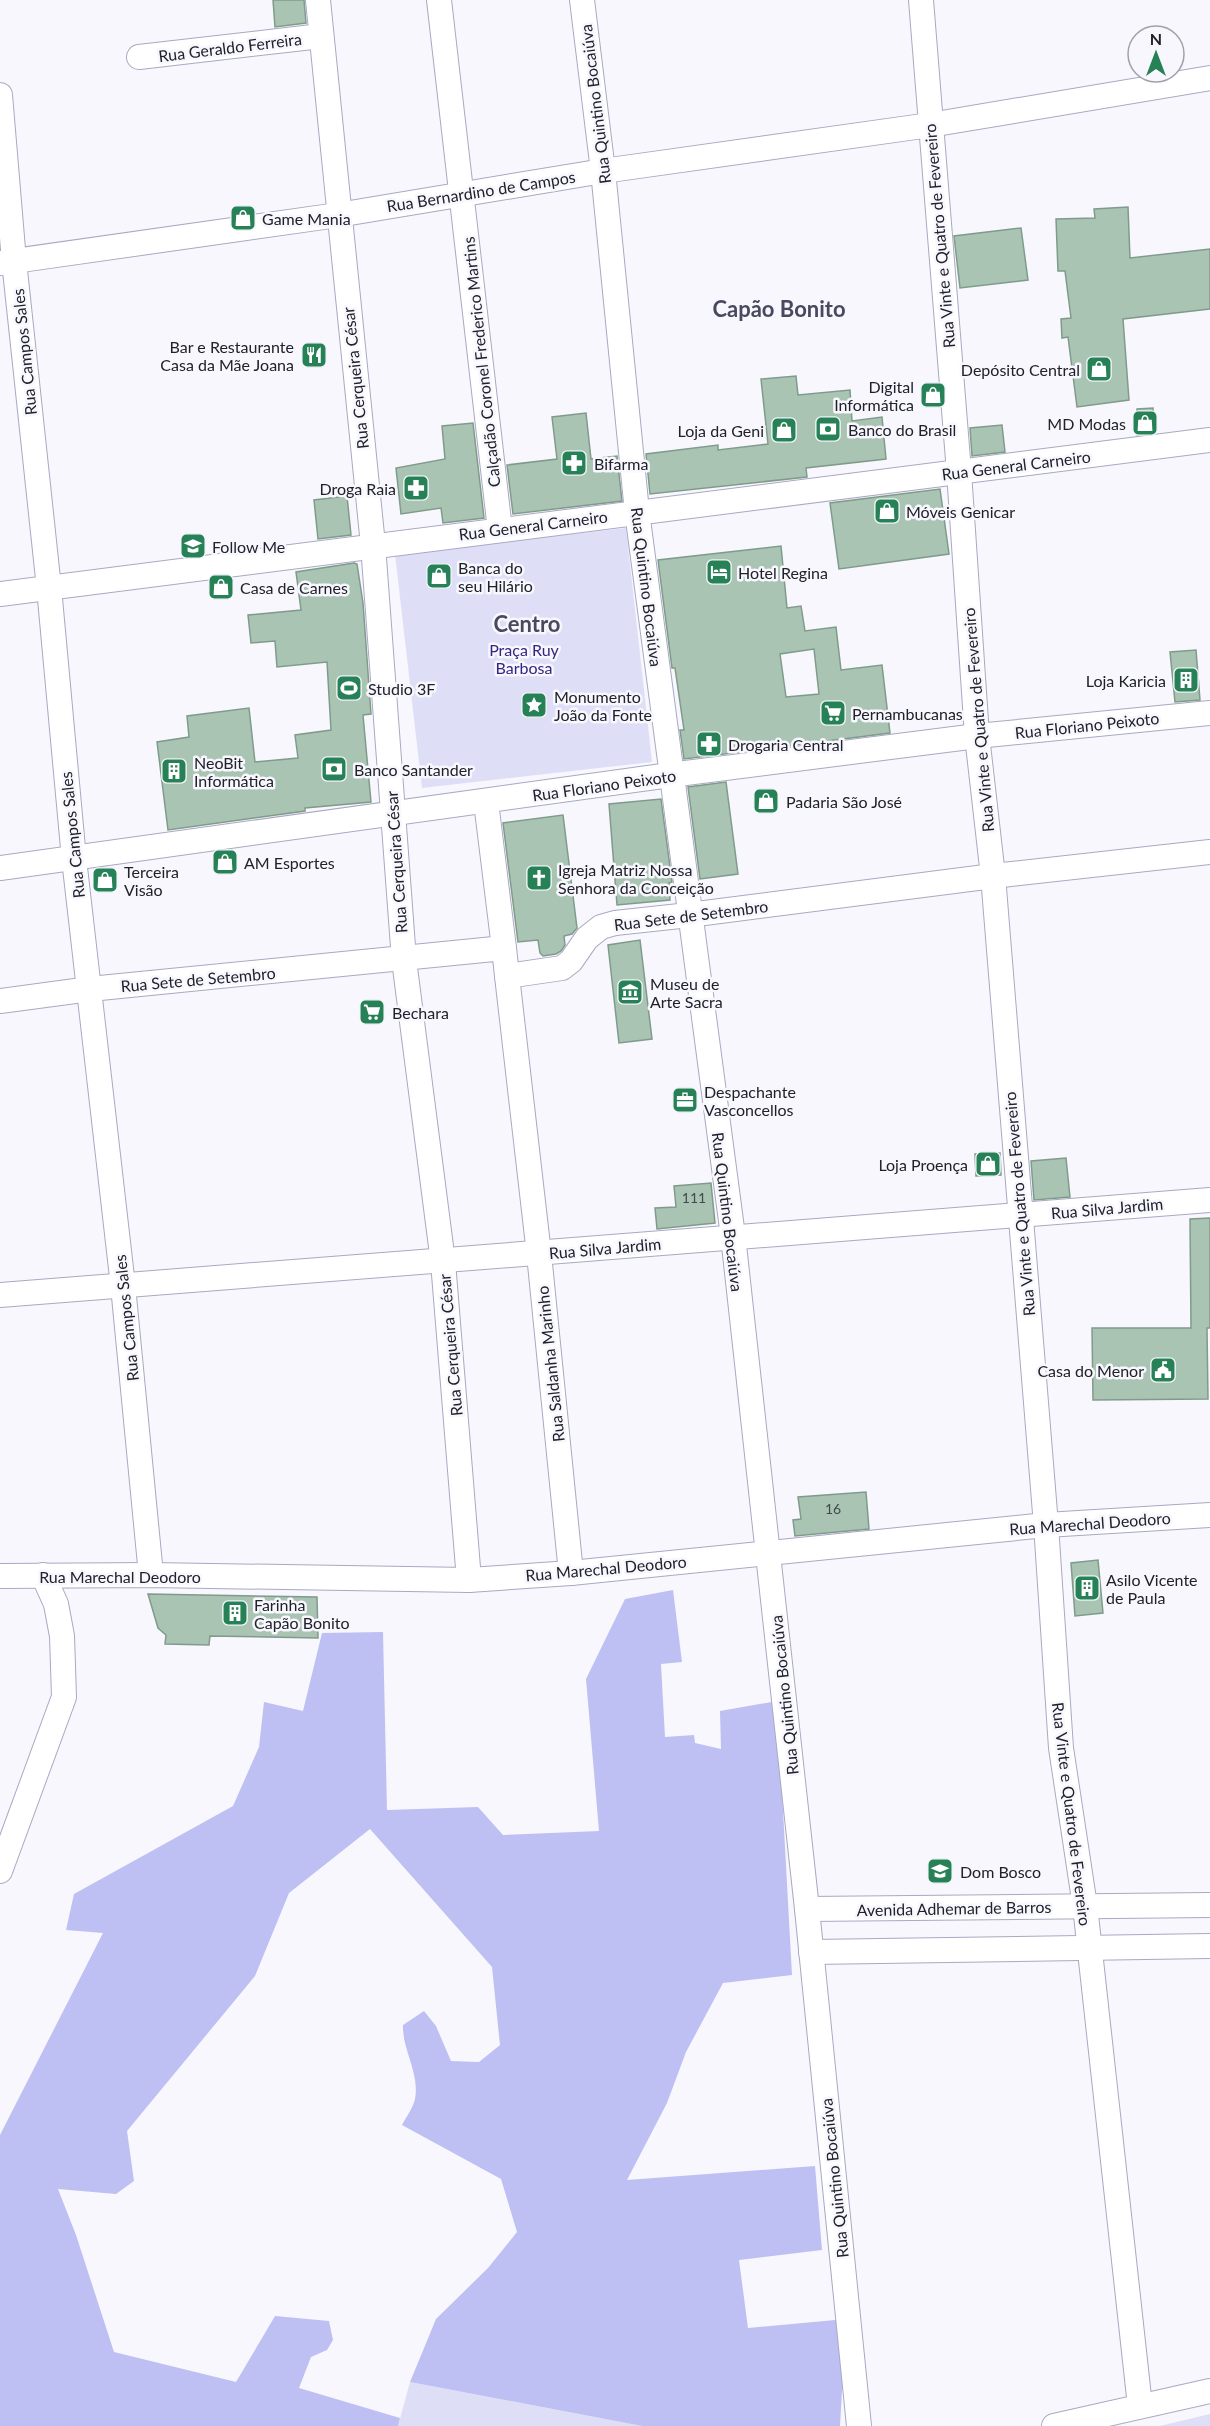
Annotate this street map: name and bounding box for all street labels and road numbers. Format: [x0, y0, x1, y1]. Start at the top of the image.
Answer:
street label: Rua Quintino Bocaiúva [576, 23, 614, 185]
street label: Rua Geraldo Ferreira [157, 29, 303, 65]
street label: Rua Vinte e Quatro de Fevereiro [920, 123, 958, 349]
street label: Rua Bernardino de Campos [385, 167, 577, 215]
street label: Calçadão Coronel Frederico Martins [458, 236, 504, 488]
street label: Rua Campos Sales [8, 288, 40, 416]
street label: Rua Cerqueira César [338, 306, 372, 450]
street label: Rua General Carneiro [940, 446, 1092, 484]
street label: Rua General Carneiro [457, 506, 609, 544]
street label: Rua Quintino Bocaiúva [628, 506, 666, 668]
street label: Rua Vinte e Quatro de Fevereiro [959, 607, 997, 833]
street label: Rua Floriano Peixoto [1014, 708, 1160, 742]
street label: Rua Floriano Peixoto [531, 766, 677, 804]
street label: Rua Campos Sales [56, 771, 88, 899]
street label: Rua Cerqueira César [382, 790, 410, 934]
street label: Rua Sete de Setembro [613, 896, 769, 934]
street label: Rua Sete de Setembro [120, 963, 276, 995]
street label: Rua Vinte e Quatro de Fevereiro [1000, 1091, 1038, 1317]
street label: Rua Quintino Bocaiúva [709, 1131, 747, 1293]
street label: Rua Silva Jardim [1050, 1194, 1164, 1222]
street label: Rua Silva Jardim [548, 1234, 662, 1262]
street label: Rua Campos Sales [110, 1254, 142, 1382]
street label: Rua Cerqueira César [434, 1273, 466, 1417]
street label: Rua Saldanha Marinho [532, 1285, 568, 1443]
street label: Rua Marechal Deodoro [1009, 1508, 1171, 1538]
street label: Rua Marechal Deodoro [525, 1551, 687, 1585]
street label: Rua Marechal Deodoro [39, 1567, 201, 1586]
street label: Rua Quintino Bocaiúva [766, 1614, 802, 1776]
street label: Rua Vinte e Quatro de Fevereiro [1049, 1701, 1095, 1927]
street label: Avenida Adhemar de Barros [857, 1897, 1052, 1919]
street label: Rua Quintino Bocaiúva [816, 2097, 852, 2259]

